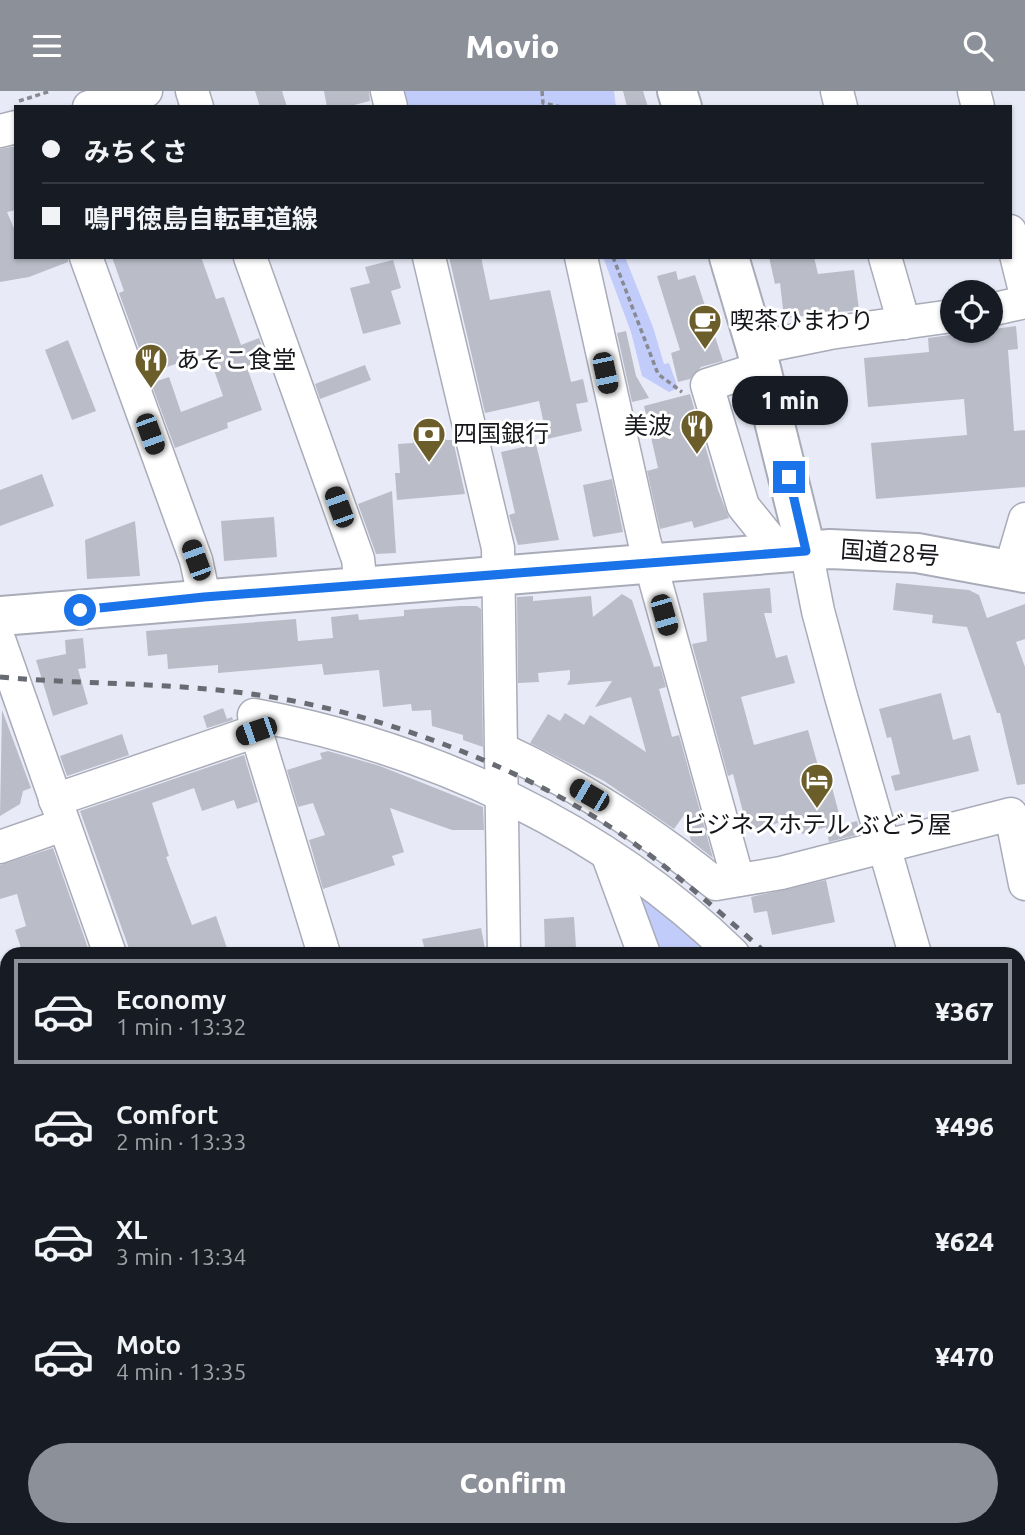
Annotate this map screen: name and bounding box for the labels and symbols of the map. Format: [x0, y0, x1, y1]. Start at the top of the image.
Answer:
cafe icon: 喫茶ひまわり [686, 302, 724, 351]
place label: 喫茶ひまわり [730, 307, 874, 334]
restaurant icon: あそこ食堂 [132, 341, 170, 390]
place label: あそこ食堂 [176, 346, 296, 373]
car [591, 350, 620, 396]
callout: 1 min [731, 375, 847, 425]
restaurant icon: 美波 [678, 407, 716, 456]
car [133, 411, 168, 457]
place label: 美波 [624, 412, 672, 439]
bank icon: 四国銀行 [410, 415, 448, 464]
place label: 四国銀行 [453, 420, 549, 447]
route end [773, 461, 805, 493]
car [322, 484, 357, 530]
street label: 国道28号 [840, 536, 940, 569]
car [179, 537, 214, 583]
car [649, 592, 680, 638]
route start [64, 594, 96, 626]
car [233, 714, 280, 748]
hotel icon: ビジネスホテル ぶどう屋 [798, 761, 836, 810]
car [566, 775, 613, 815]
place label: ビジネスホテル ぶどう屋 [682, 811, 952, 838]

